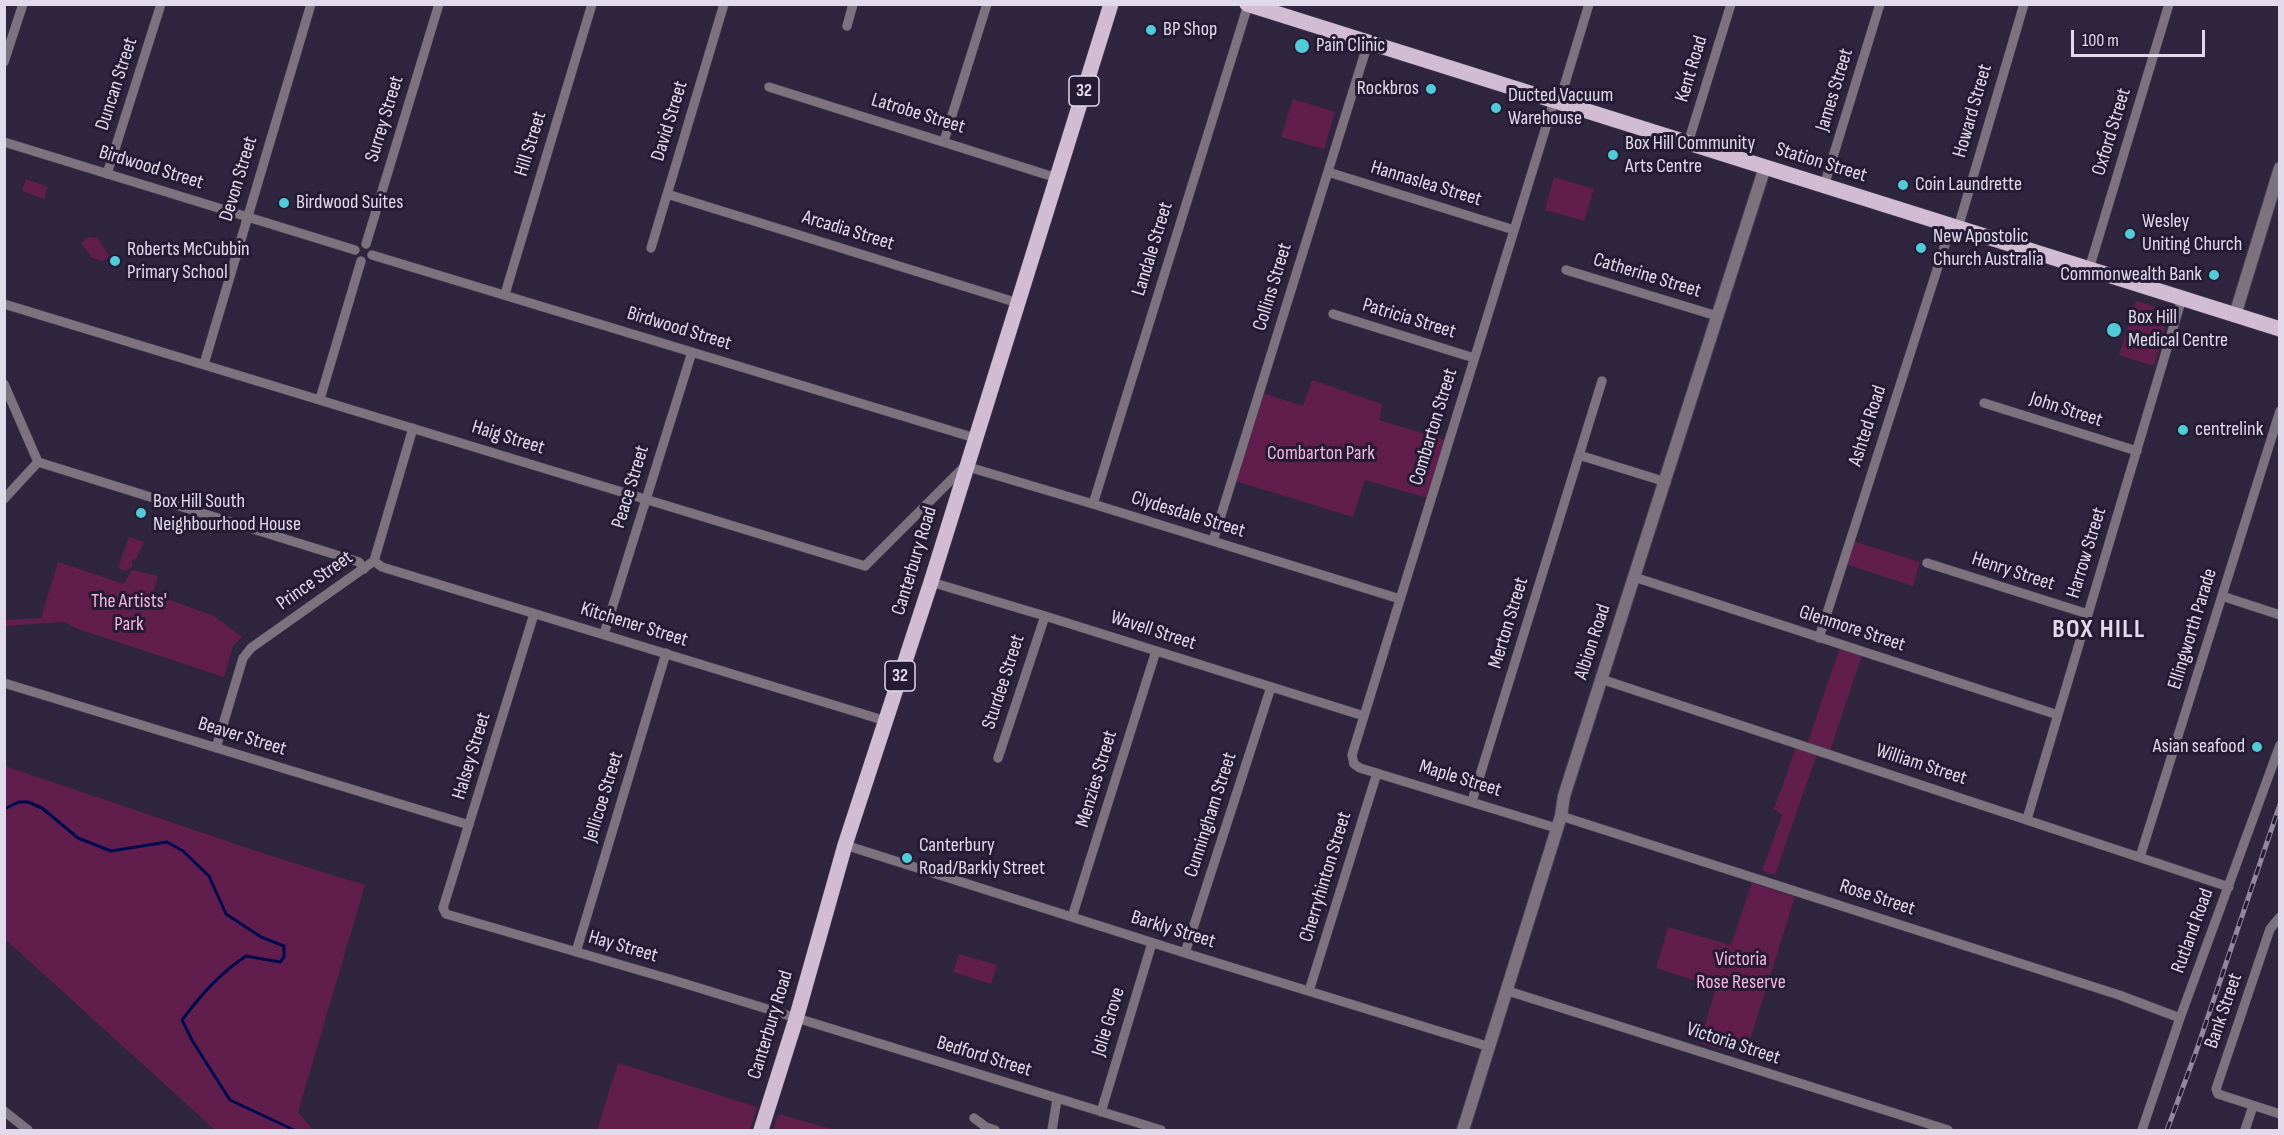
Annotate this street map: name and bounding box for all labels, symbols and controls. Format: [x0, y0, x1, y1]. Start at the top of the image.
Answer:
place label: BP Shop [1163, 18, 1217, 42]
scale bar [2074, 18, 2208, 56]
marker: BP Shop [1144, 23, 1158, 37]
text: 100 m [2082, 30, 2119, 51]
street label: Kent Road [1671, 33, 1713, 105]
place label: Pain Clinic [1316, 34, 1385, 58]
street label: Duncan Street [91, 35, 143, 133]
marker: Pain Clinic [1293, 37, 1311, 55]
street label: James Street [1811, 46, 1859, 134]
street label: Howard Street [1948, 61, 1998, 161]
street label: Surrey Street [361, 73, 409, 165]
road number: 32 [1069, 76, 1099, 106]
place label: Rockbros [1357, 77, 1419, 101]
street label: David Street [646, 78, 694, 164]
marker: Rockbros [1424, 82, 1438, 96]
place label: Ducted Vacuum Warehouse [1508, 84, 1613, 131]
street label: Oxford Street [2087, 85, 2137, 179]
street label: Latrobe Street [868, 88, 968, 140]
marker: Ducted Vacuum Warehouse [1489, 101, 1503, 115]
street label: Hill Street [510, 109, 552, 179]
place label: Box Hill Community Arts Centre [1625, 132, 1755, 179]
street label: Devon Street [215, 134, 263, 224]
street label: Station Street [1772, 138, 1870, 188]
street label: Birdwood Street [96, 141, 206, 195]
marker: Box Hill Community Arts Centre [1606, 148, 1620, 162]
street label: Hannaslea Street [1368, 156, 1484, 212]
place label: Coin Laundrette [1915, 173, 2022, 197]
marker: Coin Laundrette [1896, 178, 1910, 192]
place label: Birdwood Suites [296, 191, 403, 215]
marker: Birdwood Suites [277, 196, 291, 210]
street label: Landale Street [1127, 199, 1179, 299]
street label: Arcadia Street [799, 206, 897, 256]
place label: Wesley Uniting Church [2142, 210, 2242, 257]
place label: New Apostolic Church Australia [1933, 225, 2044, 272]
marker: Wesley Uniting Church [2123, 227, 2137, 241]
place label: Roberts McCubbin Primary School [127, 238, 250, 285]
street label: Collins Street [1248, 240, 1298, 334]
marker: New Apostolic Church Australia [1914, 241, 1928, 255]
street label: Catherine Street [1590, 248, 1704, 304]
marker: Roberts McCubbin Primary School [108, 254, 122, 268]
place label: Commonwealth Bank [2060, 263, 2202, 287]
marker: Commonwealth Bank [2207, 268, 2221, 282]
street label: Patricia Street [1359, 293, 1459, 345]
street label: Birdwood Street [624, 302, 734, 356]
place label: Box Hill Medical Centre [2128, 306, 2228, 353]
marker: Box Hill Medical Centre [2105, 321, 2123, 339]
street label: Combarton Street [1405, 366, 1463, 488]
street label: Ashted Road [1844, 383, 1892, 469]
street label: John Street [2027, 387, 2105, 433]
street label: Haig Street [469, 416, 547, 460]
place label: centrelink [2195, 418, 2263, 442]
marker: centrelink [2176, 423, 2190, 437]
park label: Combarton Park [1267, 442, 1375, 466]
street label: Peace Street [607, 443, 655, 531]
street label: Clydesdale Street [1128, 486, 1248, 544]
place label: Box Hill South Neighbourhood House [153, 490, 301, 537]
street label: Canterbury Road [887, 504, 943, 618]
street label: Harrow Street [2062, 505, 2112, 601]
marker: Box Hill South Neighbourhood House [134, 506, 148, 520]
street label: Prince Street [272, 546, 358, 616]
street label: Henry Street [1969, 547, 2057, 597]
street label: Ellingworth Parade [2163, 566, 2223, 692]
street label: Merton Street [1484, 575, 1534, 671]
park label: The Artists' Park [91, 590, 167, 637]
street label: Kitchener Street [577, 597, 691, 653]
street label: Albion Road [1570, 601, 1616, 683]
street label: Glenmore Street [1796, 601, 1908, 657]
street label: Wavell Street [1107, 606, 1199, 656]
district label: BOX HILL [2052, 614, 2146, 646]
street label: Sturdee Street [977, 632, 1031, 732]
road number: 32 [885, 661, 915, 691]
street label: Halsey Street [447, 710, 497, 802]
street label: Beaver Street [195, 712, 289, 762]
street label: Menzies Street [1071, 728, 1123, 830]
place label: Asian seafood [2153, 735, 2245, 759]
street label: William Street [1872, 739, 1970, 791]
marker: Asian seafood [2250, 740, 2264, 754]
street label: Jellicoe Street [579, 749, 629, 845]
street label: Cunningham Street [1180, 750, 1242, 880]
street label: Maple Street [1416, 755, 1504, 803]
street label: Cherryhinton Street [1295, 809, 1357, 945]
place label: Canterbury Road/Barkly Street [919, 834, 1045, 881]
marker: Canterbury Road/Barkly Street [900, 851, 914, 865]
street label: Rose Street [1836, 875, 1918, 921]
street label: Rutland Road [2167, 885, 2219, 977]
street label: Barkly Street [1128, 906, 1218, 954]
street label: Hay Street [586, 926, 660, 968]
park label: Victoria Rose Reserve [1696, 948, 1786, 995]
street label: Canterbury Road [743, 968, 799, 1082]
street label: Bank Street [2200, 970, 2248, 1052]
street label: Jolie Grove [1087, 985, 1131, 1059]
street label: Victoria Street [1683, 1018, 1783, 1070]
street label: Bedford Street [934, 1031, 1034, 1083]

